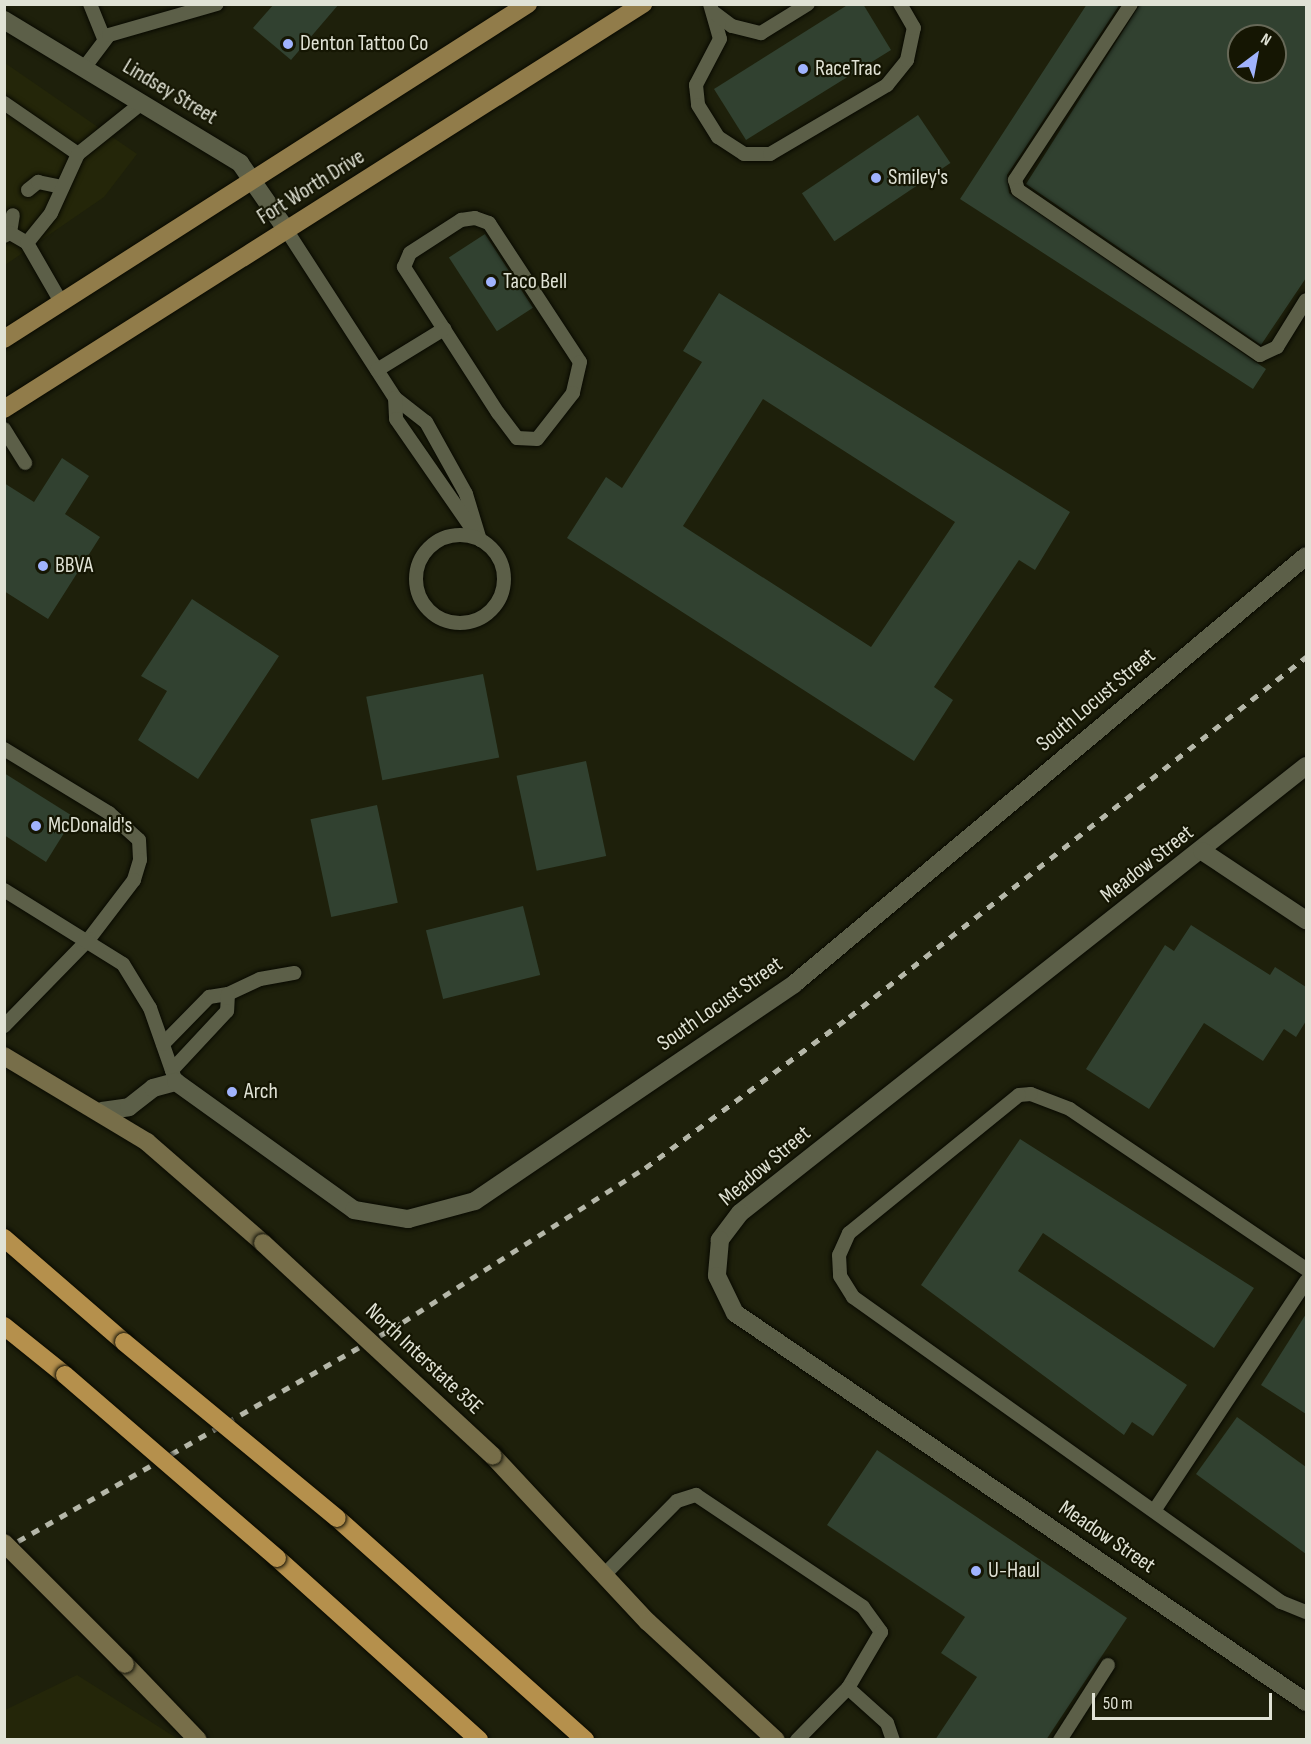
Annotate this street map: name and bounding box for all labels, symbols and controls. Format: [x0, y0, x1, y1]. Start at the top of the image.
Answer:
north arrow [1227, 24, 1287, 84]
text: N [1257, 30, 1274, 50]
place label: Denton Tattoo Co [300, 31, 428, 57]
marker: Denton Tattoo Co [281, 37, 295, 51]
street label: Lindsey Street [118, 53, 222, 131]
place label: RaceTrac [815, 56, 881, 82]
marker: RaceTrac [796, 62, 810, 76]
street label: Fort Worth Drive [252, 144, 370, 230]
place label: Smiley's [888, 165, 948, 191]
marker: Smiley's [869, 171, 883, 185]
place label: Taco Bell [503, 269, 567, 295]
marker: Taco Bell [484, 275, 498, 289]
place label: BBVA [55, 553, 93, 579]
marker: BBVA [36, 559, 50, 573]
street label: South Locust Street [1031, 643, 1161, 757]
place label: McDonald's [48, 813, 132, 839]
marker: McDonald's [29, 819, 43, 833]
street label: Meadow Street [1095, 819, 1199, 909]
street label: South Locust Street [652, 951, 788, 1057]
place label: Arch [244, 1079, 278, 1105]
marker: Arch [225, 1085, 239, 1099]
street label: Meadow Street [714, 1120, 816, 1212]
street label: North Interstate 35E [360, 1298, 488, 1420]
street label: Meadow Street [1054, 1495, 1160, 1579]
place label: U-Haul [988, 1558, 1040, 1584]
marker: U-Haul [969, 1564, 983, 1578]
scale bar [1095, 1681, 1275, 1719]
text: 50 m [1103, 1693, 1133, 1714]

